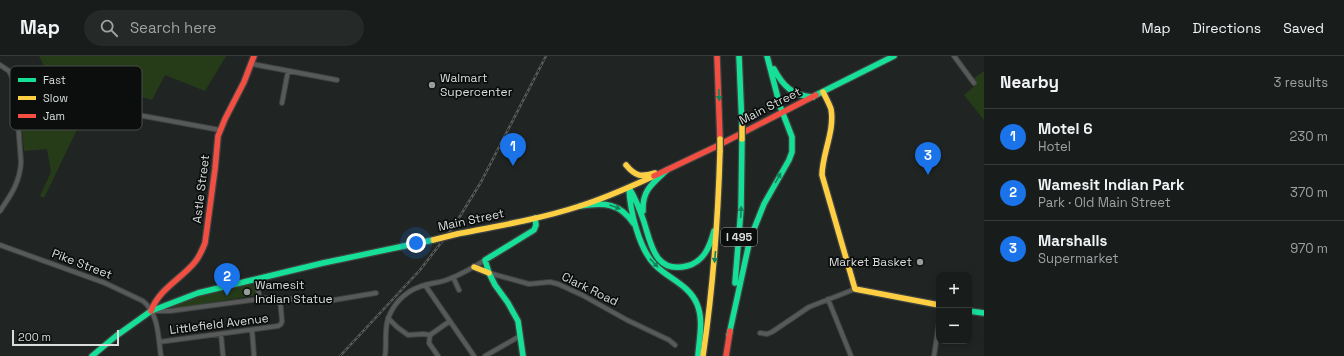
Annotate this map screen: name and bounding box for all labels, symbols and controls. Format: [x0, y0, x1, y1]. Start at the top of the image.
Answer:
search box [84, 10, 364, 46]
text: Map [20, 15, 60, 40]
icon: search [98, 17, 120, 39]
text: Search here [130, 18, 216, 37]
text: Map [1141, 19, 1171, 37]
text: Directions [1193, 19, 1261, 37]
text: Saved [1283, 19, 1324, 37]
legend [10, 66, 142, 130]
place label: Walmart Supercenter [440, 70, 513, 100]
text: Nearby [1000, 71, 1059, 93]
text: Fast [43, 73, 66, 87]
text: 3 results [1274, 74, 1328, 91]
marker: Walmart Supercenter [427, 80, 437, 90]
street label: Main Street [736, 84, 804, 128]
one-way arrow [716, 89, 722, 102]
text: Slow [43, 91, 68, 105]
text: Jam [43, 109, 65, 123]
text: Motel 6 [1038, 119, 1092, 138]
text: 1 [1010, 128, 1016, 145]
text: 230 m [1290, 128, 1328, 145]
pin: 1 [500, 133, 526, 166]
text: Hotel [1038, 138, 1071, 155]
pin: 3 [915, 142, 941, 175]
street label: Astle Street [189, 154, 213, 224]
one-way arrow [775, 173, 782, 184]
text: Wamesit Indian Park [1038, 175, 1184, 194]
text: 2 [1009, 184, 1017, 201]
text: 370 m [1290, 184, 1328, 201]
text: Park · Old Main Street [1038, 194, 1171, 211]
street label: Main Street [436, 205, 506, 235]
one-way arrow [610, 205, 622, 211]
one-way arrow [737, 206, 744, 218]
road number: I 495 [721, 228, 757, 246]
text: Marshalls [1038, 231, 1107, 250]
your location [406, 233, 426, 253]
text: 3 [1009, 240, 1017, 257]
text: 970 m [1290, 240, 1328, 257]
street label: Pike Street [50, 245, 114, 283]
text: Supermarket [1038, 250, 1119, 267]
one-way arrow [712, 251, 719, 263]
place label: Market Basket [829, 254, 912, 270]
marker: Market Basket [915, 257, 925, 267]
one-way arrow [649, 258, 659, 268]
pin: 2 [214, 263, 240, 296]
street label: Clark Road [559, 268, 621, 310]
map controls [936, 272, 972, 344]
button: + [936, 272, 972, 308]
place label: Wamesit Indian Statue [255, 277, 333, 307]
marker: Wamesit Indian Statue [242, 287, 252, 297]
button: − [936, 308, 972, 344]
street label: Littlefield Avenue [169, 310, 269, 338]
scale bar [12, 328, 119, 347]
text: 200 m [18, 330, 51, 344]

